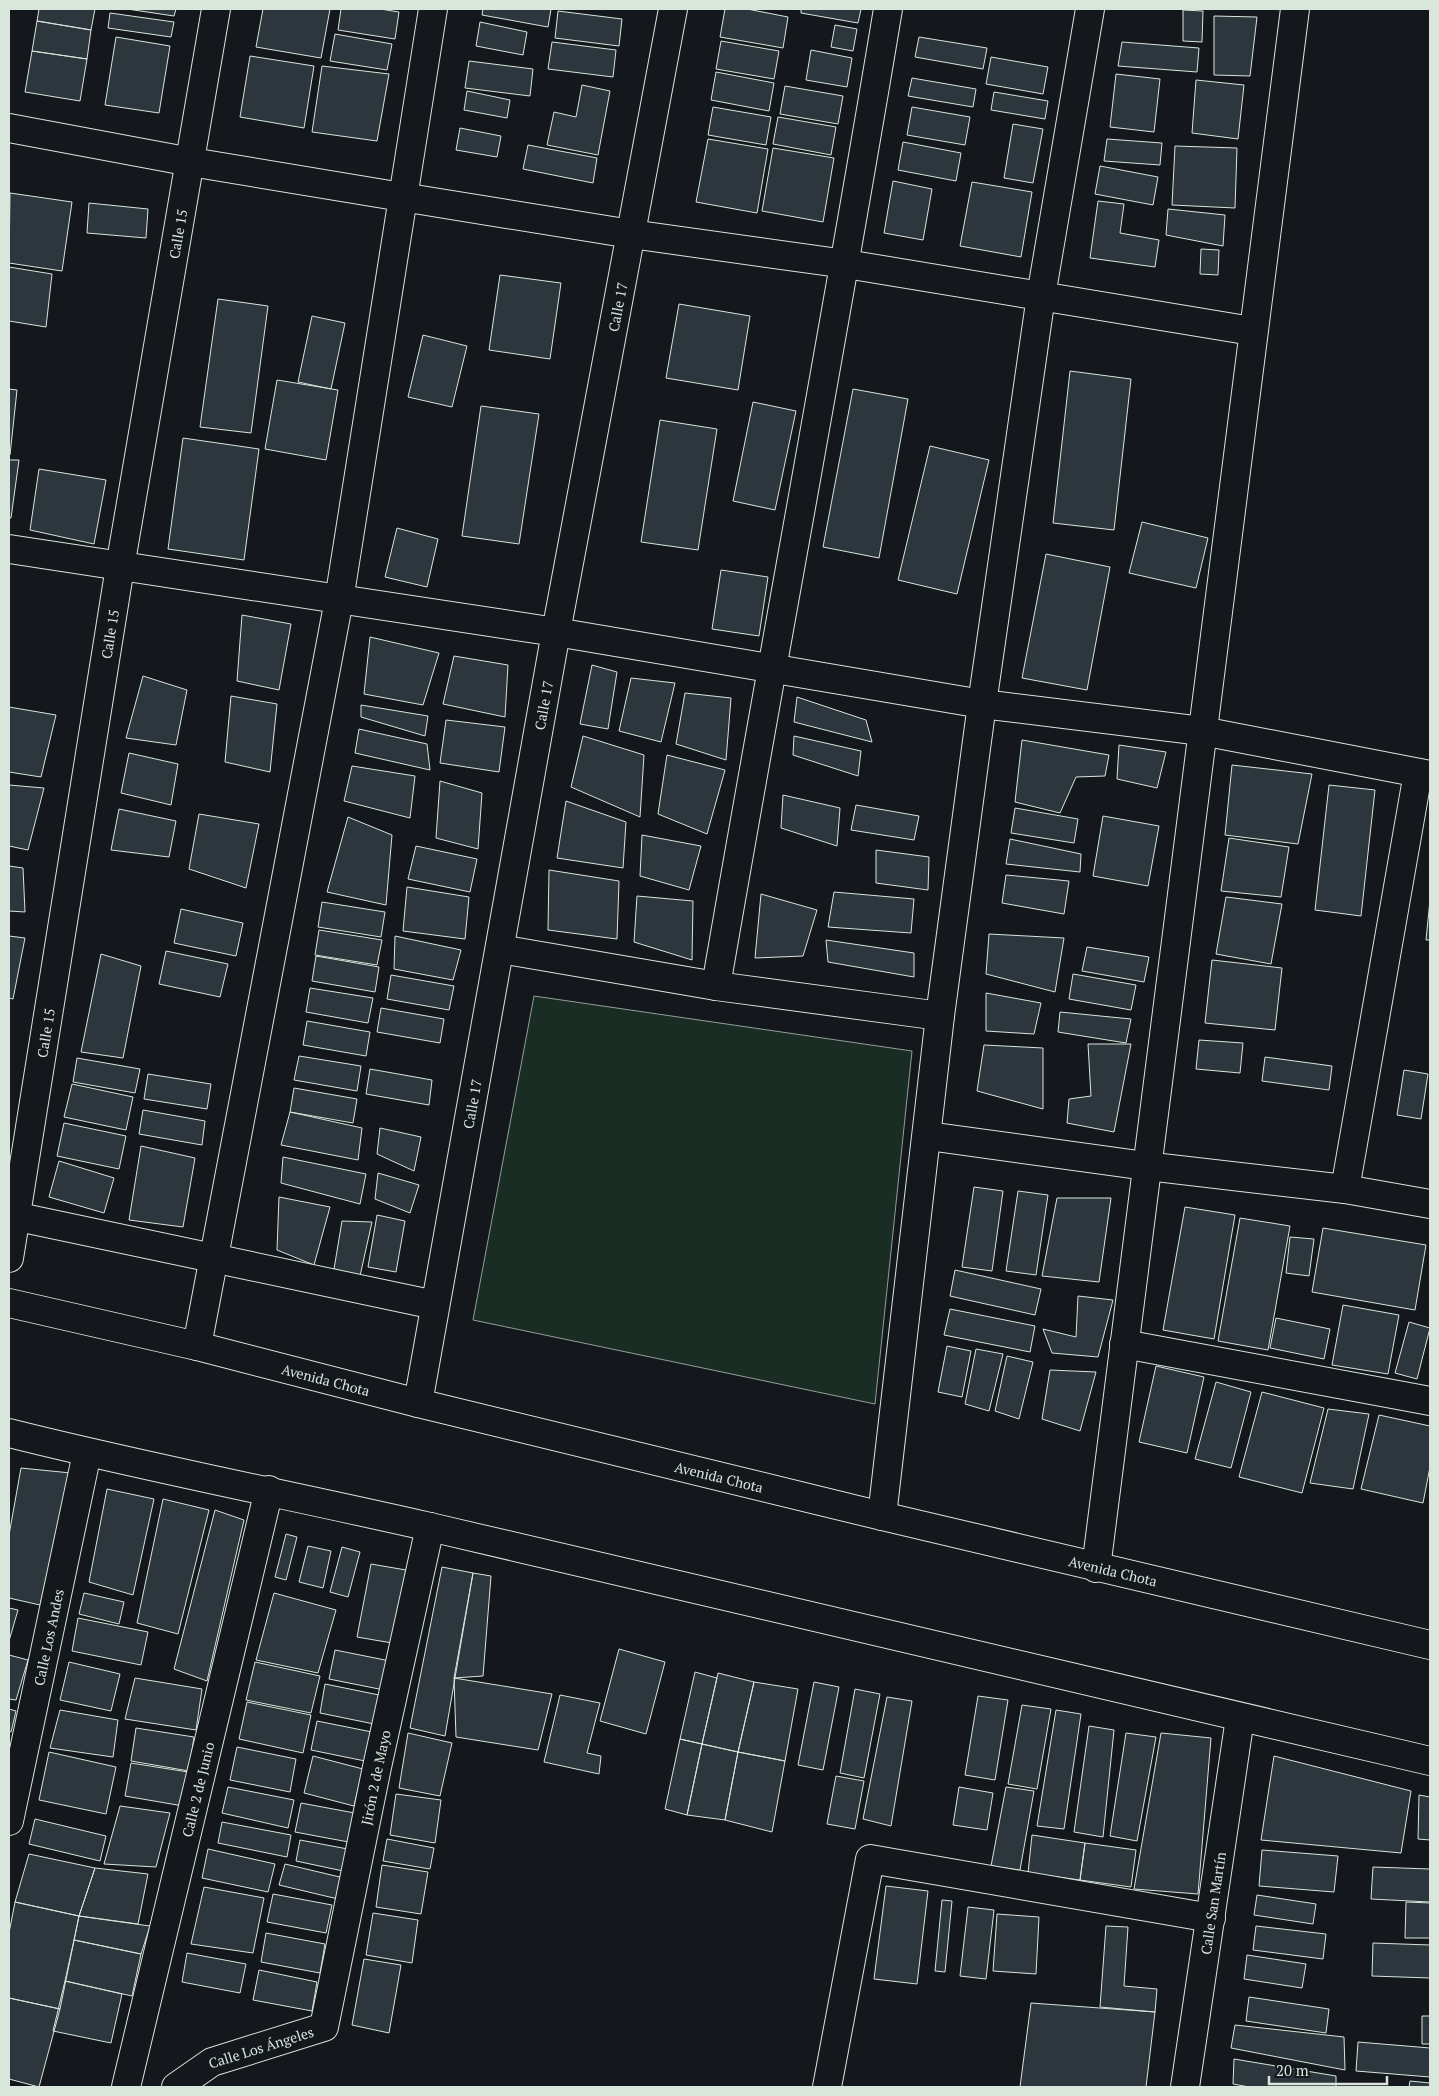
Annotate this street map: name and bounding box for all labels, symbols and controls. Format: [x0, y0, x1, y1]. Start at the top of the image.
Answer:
street label: Calle 15 [164, 208, 191, 260]
street label: Calle 17 [603, 281, 631, 333]
street label: Calle 15 [96, 608, 123, 660]
street label: Calle 17 [529, 679, 557, 731]
street label: Calle 15 [32, 1007, 59, 1059]
street label: Calle 17 [458, 1078, 485, 1130]
street label: Avenida Chota [280, 1359, 372, 1400]
street label: Avenida Chota [673, 1456, 765, 1496]
street label: Avenida Chota [1067, 1551, 1159, 1590]
street label: Calle Los Andes [28, 1587, 67, 1687]
street label: Jirón 2 de Mayo [356, 1728, 394, 1827]
street label: Calle 2 de Junio [177, 1740, 218, 1839]
street label: Calle San Martín [1195, 1850, 1230, 1956]
street label: Calle Los Ángeles [206, 2021, 316, 2072]
scale bar [1269, 2054, 1386, 2086]
text: 20 m [1276, 2060, 1309, 2080]

